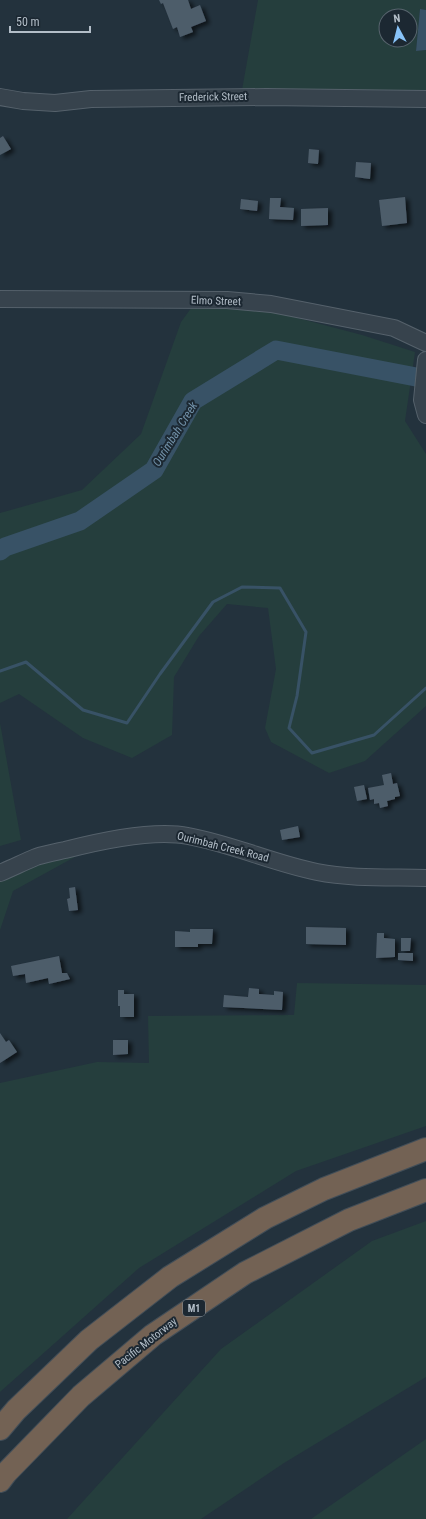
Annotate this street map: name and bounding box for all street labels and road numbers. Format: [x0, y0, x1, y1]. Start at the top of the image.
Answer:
street label: Frederick Street [179, 90, 247, 104]
street label: Elmo Street [191, 294, 241, 308]
street label: Ourimbah Creek Road [176, 829, 270, 865]
road number: M1 [183, 1300, 205, 1316]
street label: Pacific Motorway [113, 1315, 180, 1371]

